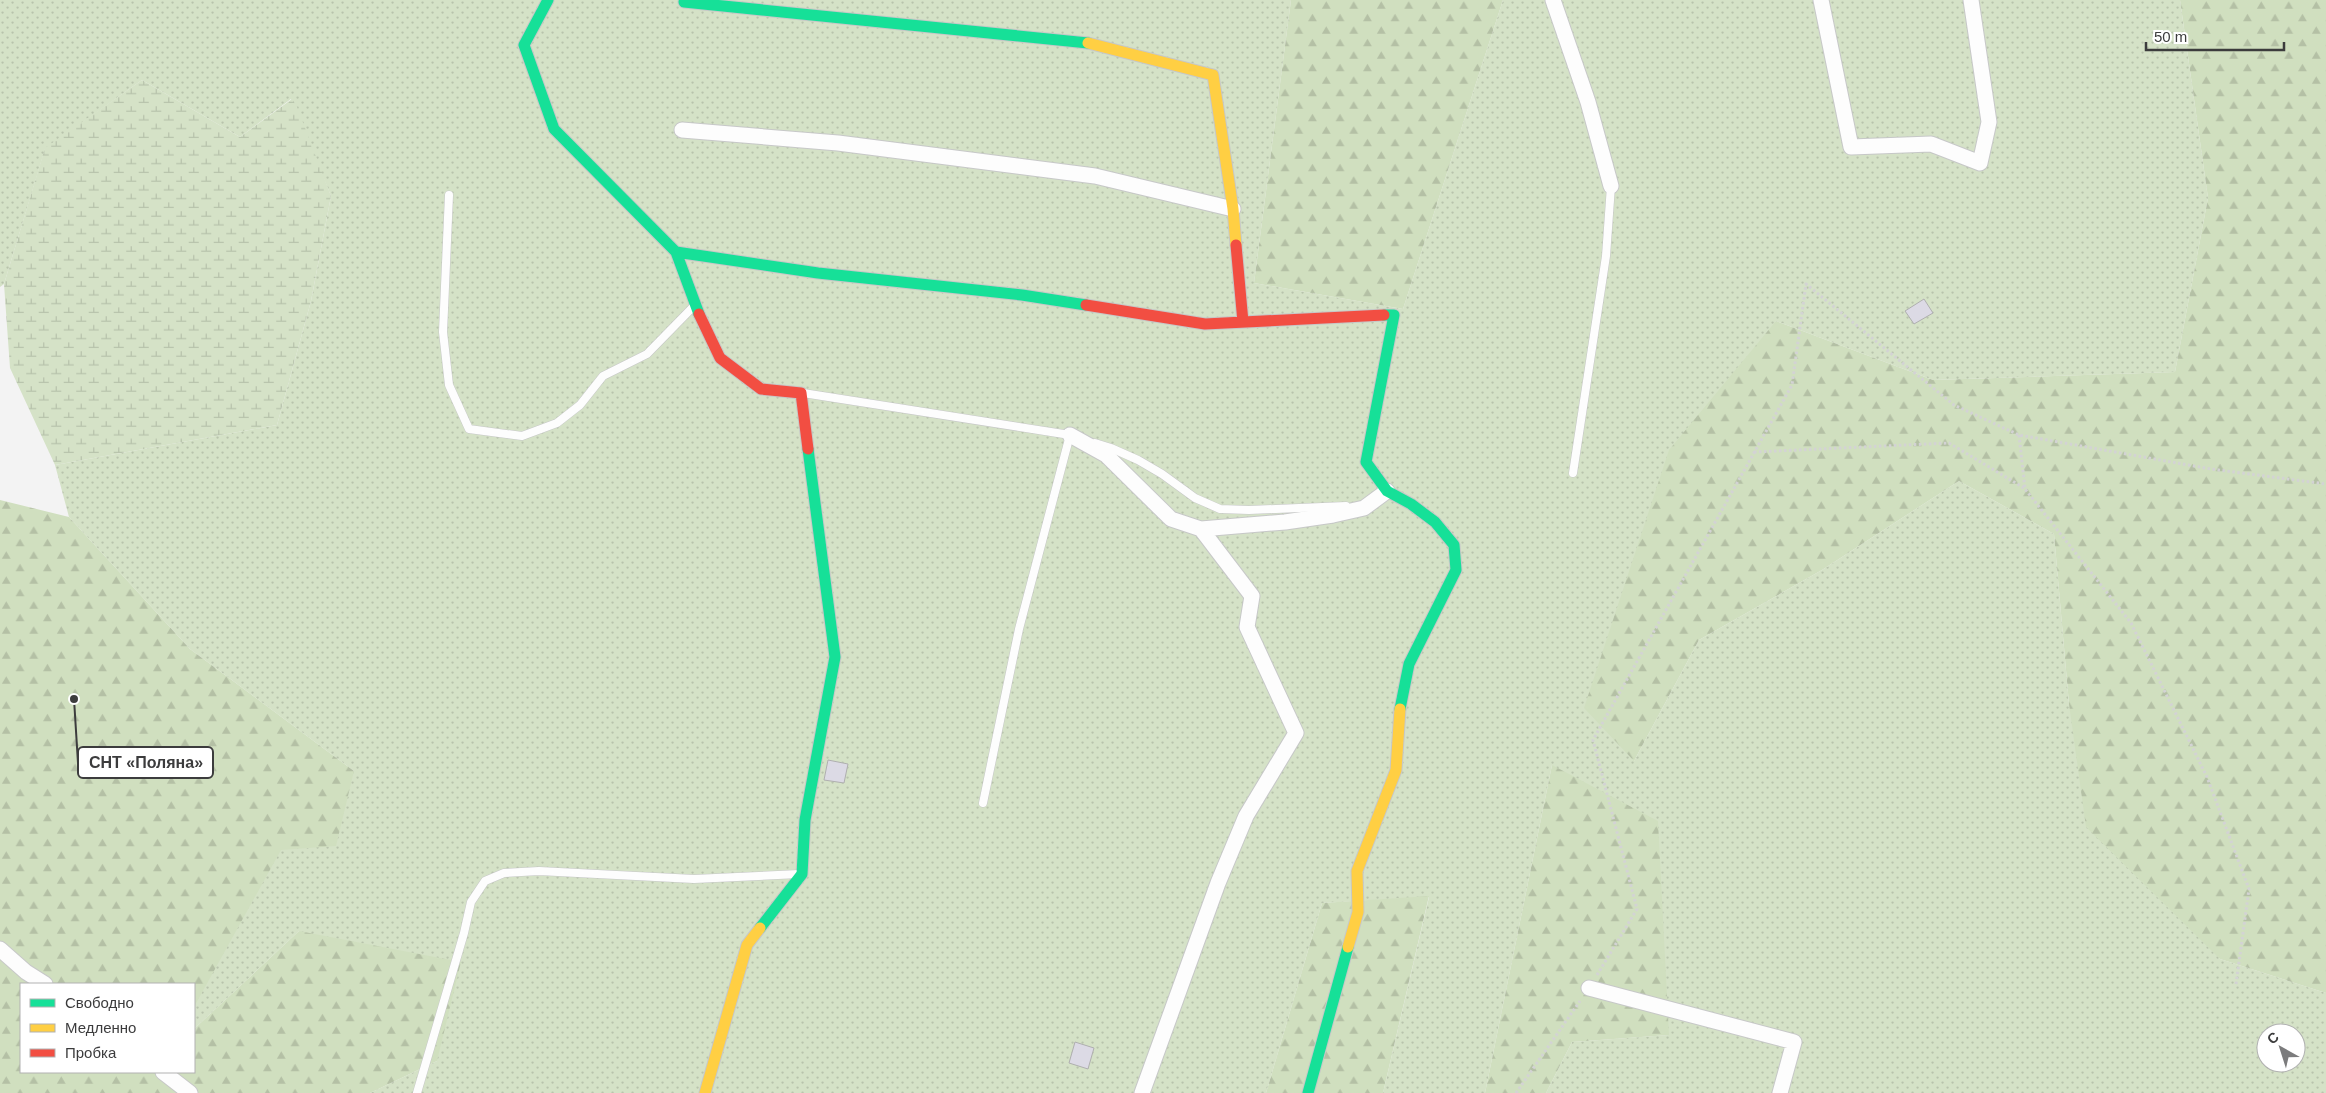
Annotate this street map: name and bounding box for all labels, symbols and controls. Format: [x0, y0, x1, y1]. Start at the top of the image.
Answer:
scale bar [2146, 20, 2284, 52]
text: 50 m [2154, 28, 2187, 45]
callout: СНТ «Поляна» [78, 747, 213, 778]
text: СНТ «Поляна» [89, 754, 203, 771]
legend [20, 983, 195, 1073]
text: Свободно [65, 994, 134, 1011]
text: Медленно [65, 1019, 136, 1036]
north arrow [2256, 1023, 2306, 1073]
text: С [2264, 1028, 2282, 1047]
text: Пробка [65, 1044, 117, 1061]

